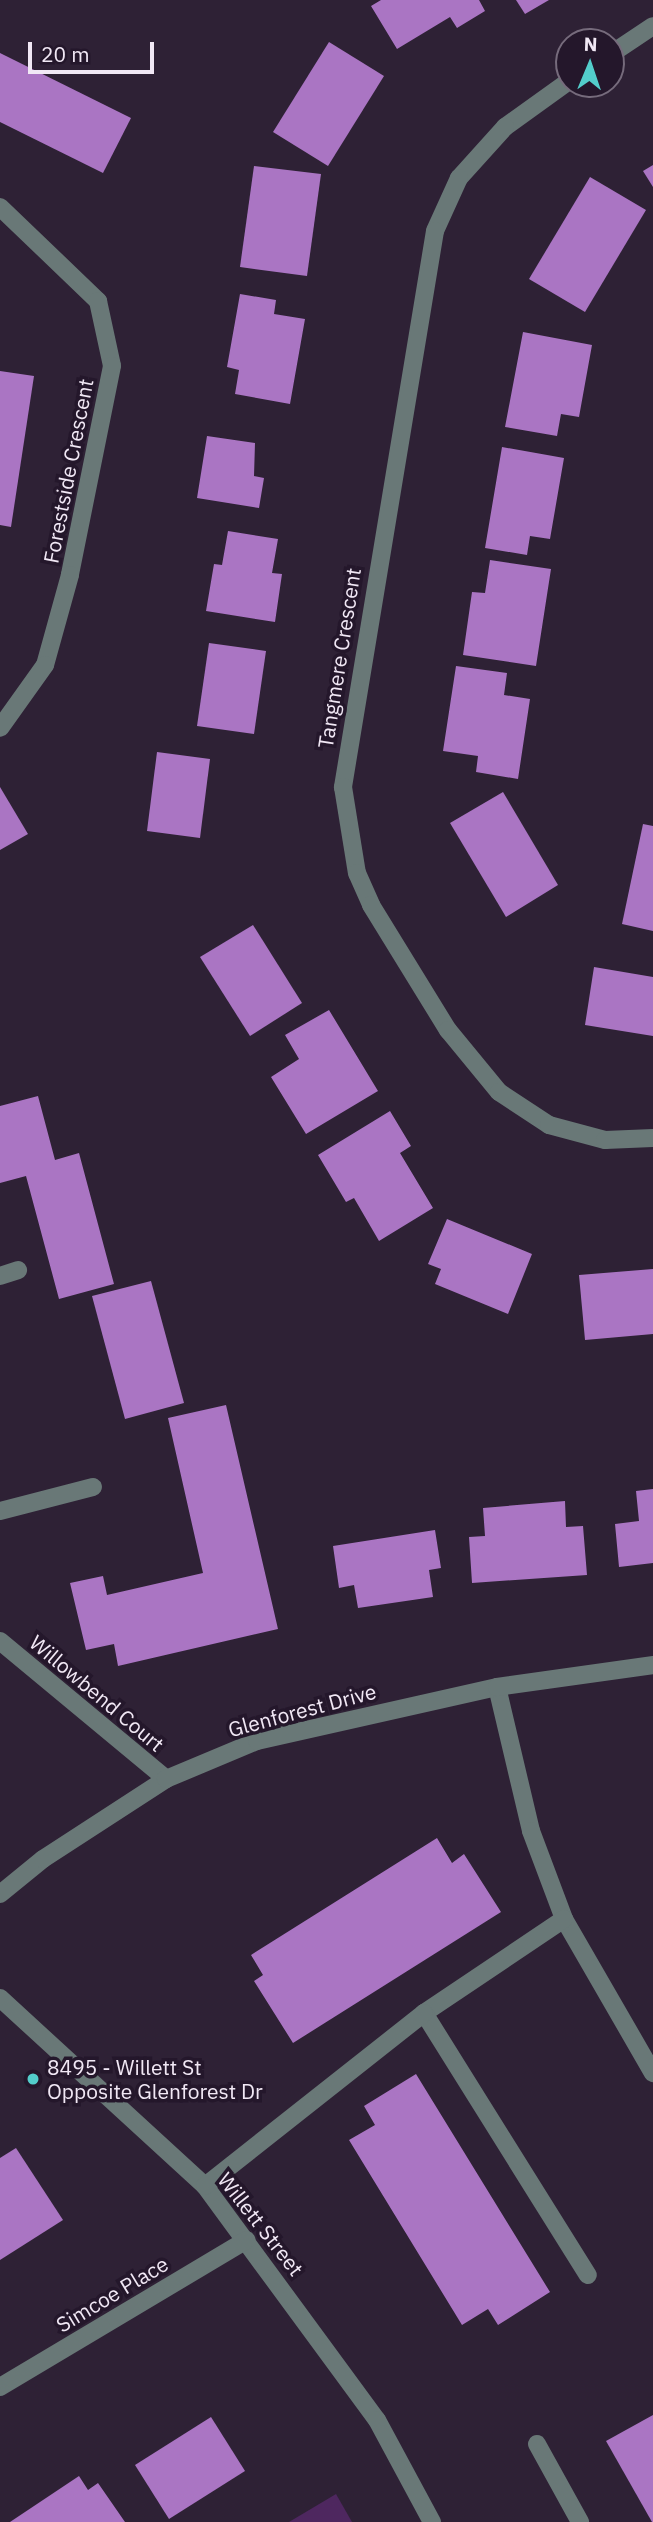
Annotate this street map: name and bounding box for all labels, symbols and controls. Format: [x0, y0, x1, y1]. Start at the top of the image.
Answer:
scale bar [32, 28, 158, 72]
north arrow [555, 28, 625, 98]
text: N [583, 32, 598, 56]
text: 20 m [41, 40, 90, 68]
street label: Forestside Crescent [38, 377, 98, 565]
street label: Tangmere Crescent [312, 566, 366, 750]
street label: Willowbend Court [25, 1629, 169, 1757]
street label: Glenforest Drive [225, 1678, 379, 1742]
place label: 8495 - Willett St Opposite Glenforest Dr [47, 2054, 263, 2104]
marker: 8495 - Willett St Opposite Glenforest Dr [25, 2071, 41, 2087]
street label: Willett Street [213, 2167, 309, 2281]
street label: Simcoe Place [51, 2251, 173, 2337]

